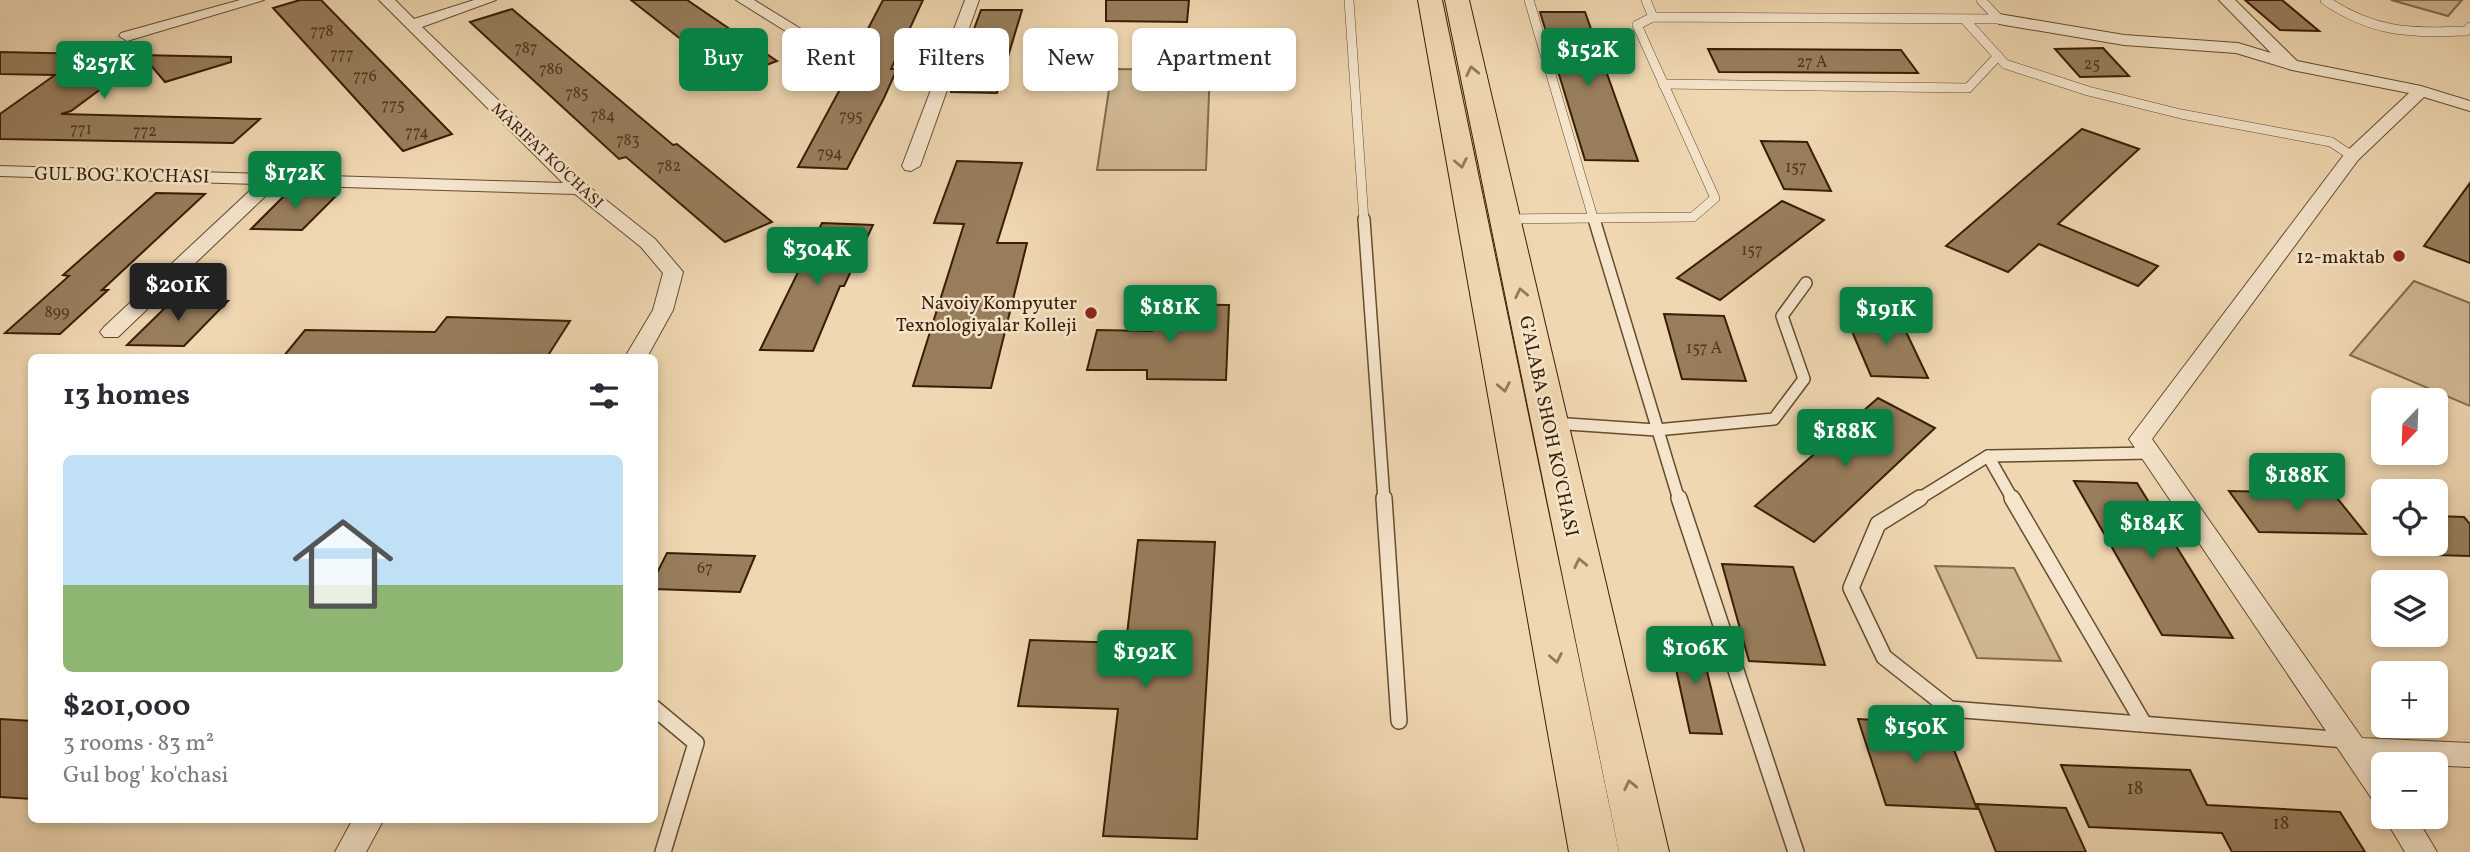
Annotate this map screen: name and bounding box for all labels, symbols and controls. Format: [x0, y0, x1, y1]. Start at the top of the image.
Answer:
house number: 778 [310, 21, 334, 43]
chip: Buy [679, 28, 768, 91]
chip: Rent [782, 28, 880, 91]
chip: Filters [894, 28, 1009, 91]
chip: New [1023, 28, 1118, 91]
chip: Apartment [1132, 28, 1296, 91]
pin: $152K [1539, 28, 1637, 88]
text: $152K [1557, 35, 1619, 67]
house number: 787 [514, 38, 538, 60]
pin: $257K [55, 42, 153, 101]
house number: 777 [330, 44, 354, 66]
text: $257K [72, 48, 136, 80]
house number: 27 А [1797, 52, 1827, 74]
house number: 25 [2084, 54, 2100, 76]
house number: 786 [539, 59, 563, 81]
one-way arrow [1466, 65, 1481, 77]
house number: 776 [353, 66, 377, 88]
house number: 785 [566, 83, 588, 105]
house number: 775 [381, 95, 405, 117]
street label: MARIFAT KO'CHASI [486, 99, 608, 214]
house number: 784 [591, 105, 615, 127]
house number: 795 [839, 106, 863, 128]
house number: 771 [70, 119, 92, 141]
house number: 772 [133, 121, 157, 143]
house number: 774 [405, 122, 429, 144]
house number: 783 [616, 130, 640, 152]
house number: 794 [817, 143, 843, 165]
pin: $172K [246, 152, 344, 211]
house number: 782 [657, 156, 681, 178]
one-way arrow [1453, 157, 1468, 169]
house number: 157 [1785, 157, 1807, 179]
text: $172K [264, 158, 326, 190]
street label: GUL BOG' KO'CHASI [34, 161, 210, 191]
pin: $304K [768, 228, 866, 287]
text: $304K [783, 234, 851, 266]
house number: 157 [1741, 240, 1763, 262]
place label: 12-maktab [2296, 245, 2385, 271]
marker: 12-maktab [2391, 248, 2407, 264]
pin: $201K [129, 264, 227, 323]
text: $201K [146, 270, 210, 302]
pin: $181K [1121, 286, 1219, 345]
one-way arrow [1515, 287, 1529, 299]
pin: $191K [1837, 288, 1935, 347]
place label: Navoiy Kompyuter Texnologiyalar Kolleji [896, 291, 1077, 339]
text: $181K [1140, 292, 1200, 324]
text: $191K [1856, 294, 1916, 326]
house number: 899 [45, 302, 69, 324]
marker: Navoiy Kompyuter Texnologiyalar Kolleji [1083, 305, 1099, 321]
street label: G'ALABA SHOH KO'CHASI [1512, 314, 1584, 539]
house number: 157 А [1686, 338, 1722, 360]
text: 13 homes [63, 375, 190, 417]
icon: filters [585, 377, 623, 415]
one-way arrow [1496, 381, 1511, 393]
north arrow [2371, 388, 2448, 466]
map controls [2371, 388, 2448, 829]
pin: $188K [1796, 410, 1894, 469]
text: $188K [1813, 416, 1877, 448]
pin: $188K [2248, 454, 2346, 513]
text: $188K [2265, 460, 2329, 492]
button: locate [2371, 479, 2448, 556]
icon: home [280, 501, 406, 627]
pin: $184K [2103, 502, 2201, 561]
text: $184K [2120, 508, 2184, 540]
one-way arrow [1574, 557, 1589, 569]
house number: 67 [697, 558, 713, 580]
button: layers [2371, 570, 2448, 647]
pin: $106K [1646, 626, 1744, 686]
pin: $192K [1096, 630, 1194, 690]
text: $106K [1662, 633, 1728, 665]
text: $192K [1113, 637, 1177, 669]
one-way arrow [1548, 652, 1563, 664]
button: + [2371, 661, 2448, 738]
text: $201,000 [63, 686, 190, 728]
pin: $150K [1867, 706, 1965, 765]
text: $150K [1884, 712, 1948, 744]
text: 3 rooms · 83 m² [63, 728, 214, 760]
button: − [2371, 752, 2448, 829]
text: Gul bog' ko'chasi [63, 760, 229, 792]
house number: 18 [2126, 776, 2144, 802]
one-way arrow [1623, 779, 1638, 791]
house number: 18 [2272, 811, 2290, 837]

